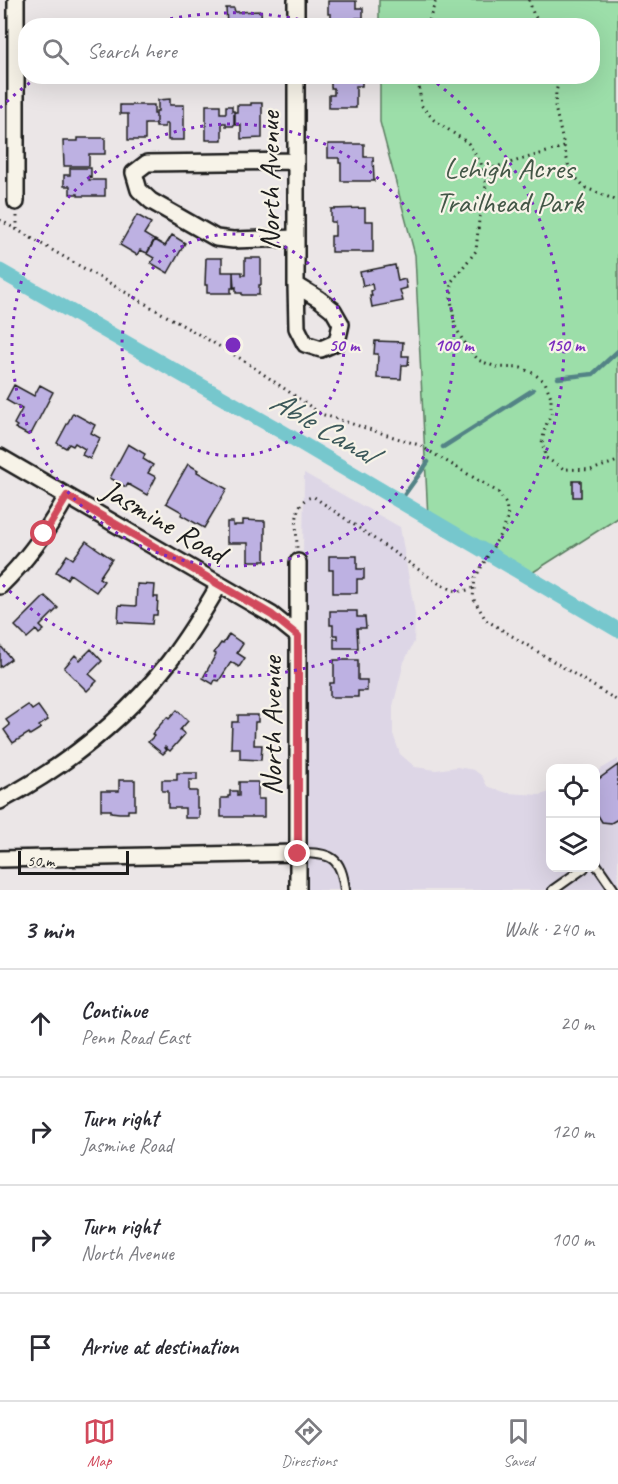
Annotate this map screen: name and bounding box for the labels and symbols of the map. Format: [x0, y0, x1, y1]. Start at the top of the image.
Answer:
street label: North Avenue [250, 109, 288, 251]
park label: Lehigh Acres Trailhead Park [435, 149, 585, 221]
text: 50 m [329, 334, 361, 356]
text: 100 m [435, 334, 475, 356]
text: 150 m [546, 334, 586, 356]
centre of rings [223, 335, 243, 355]
water label: Able Canal [263, 380, 392, 478]
street label: Jasmine Road [93, 469, 236, 574]
route start [30, 520, 56, 546]
street label: North Avenue [252, 654, 290, 796]
route end [284, 840, 310, 866]
scale bar [18, 848, 129, 876]

